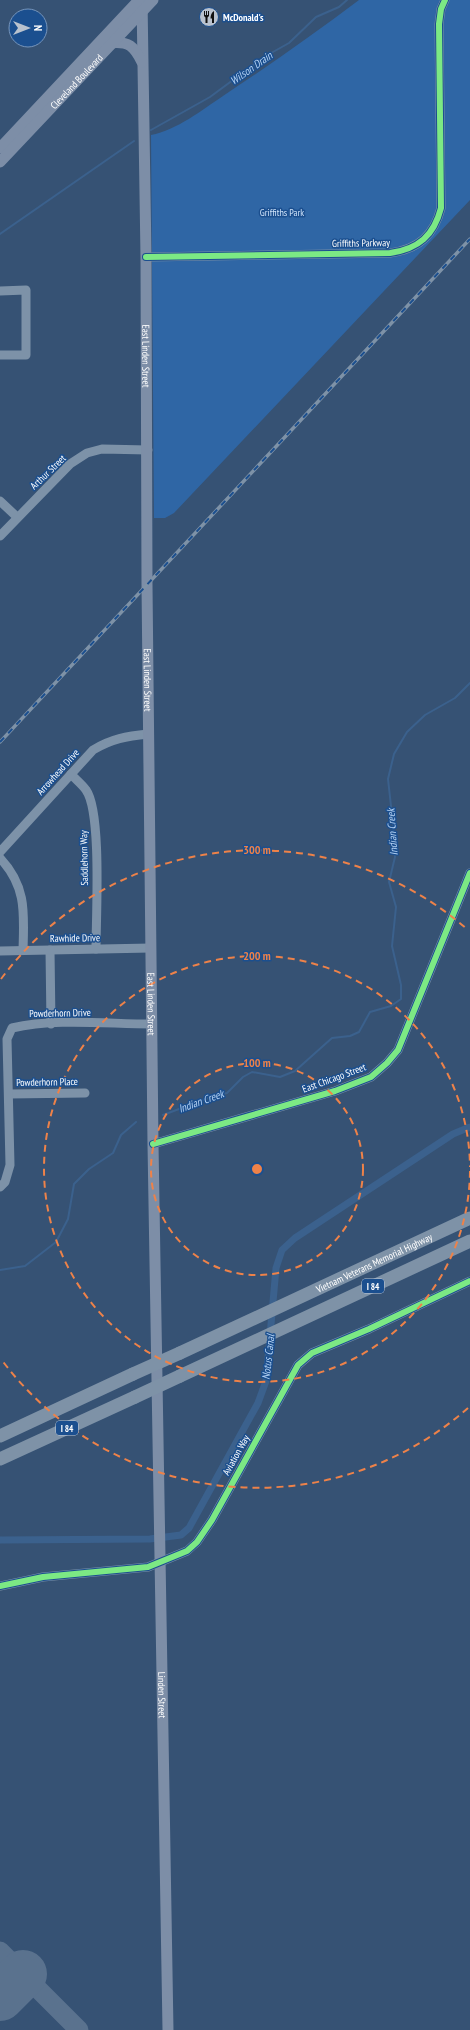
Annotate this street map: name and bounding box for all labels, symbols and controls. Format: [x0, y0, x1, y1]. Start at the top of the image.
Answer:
restaurant icon: McDonald's [198, 6, 220, 28]
north arrow [8, 8, 48, 48]
place label: McDonald's [223, 11, 264, 24]
text: N [31, 25, 45, 31]
water label: Wilson Drain [227, 48, 276, 88]
street label: Cleveland Boulevard [47, 51, 105, 112]
park label: Griffiths Park [260, 206, 304, 219]
street label: Griffiths Parkway [332, 236, 390, 250]
street label: East Linden Street [140, 324, 153, 388]
street label: Arthur Street [27, 452, 69, 492]
street label: East Linden Street [141, 648, 155, 712]
street label: Arrowhead Drive [34, 746, 82, 798]
water label: Indian Creek [383, 806, 401, 856]
street label: Saddlehorn Way [77, 830, 91, 886]
text: 300 m [243, 842, 271, 857]
street label: Rawhide Drive [50, 931, 100, 945]
text: 200 m [243, 948, 271, 963]
street label: East Linden Street [145, 972, 158, 1036]
street label: Powderhorn Drive [29, 1006, 91, 1020]
text: 100 m [243, 1055, 271, 1070]
street label: East Chicago Street [300, 1060, 368, 1096]
street label: Powderhorn Place [16, 1075, 78, 1089]
water label: Indian Creek [176, 1086, 227, 1116]
centre of rings [250, 1162, 264, 1176]
street label: Vietnam Veterans Memorial Highway [313, 1230, 435, 1296]
road number: I 84 [362, 1279, 384, 1293]
water label: Notus Canal [259, 1332, 277, 1380]
road number: I 84 [56, 1421, 78, 1435]
street label: Aviation Way [220, 1432, 253, 1477]
street label: Linden Street [155, 1672, 169, 1718]

